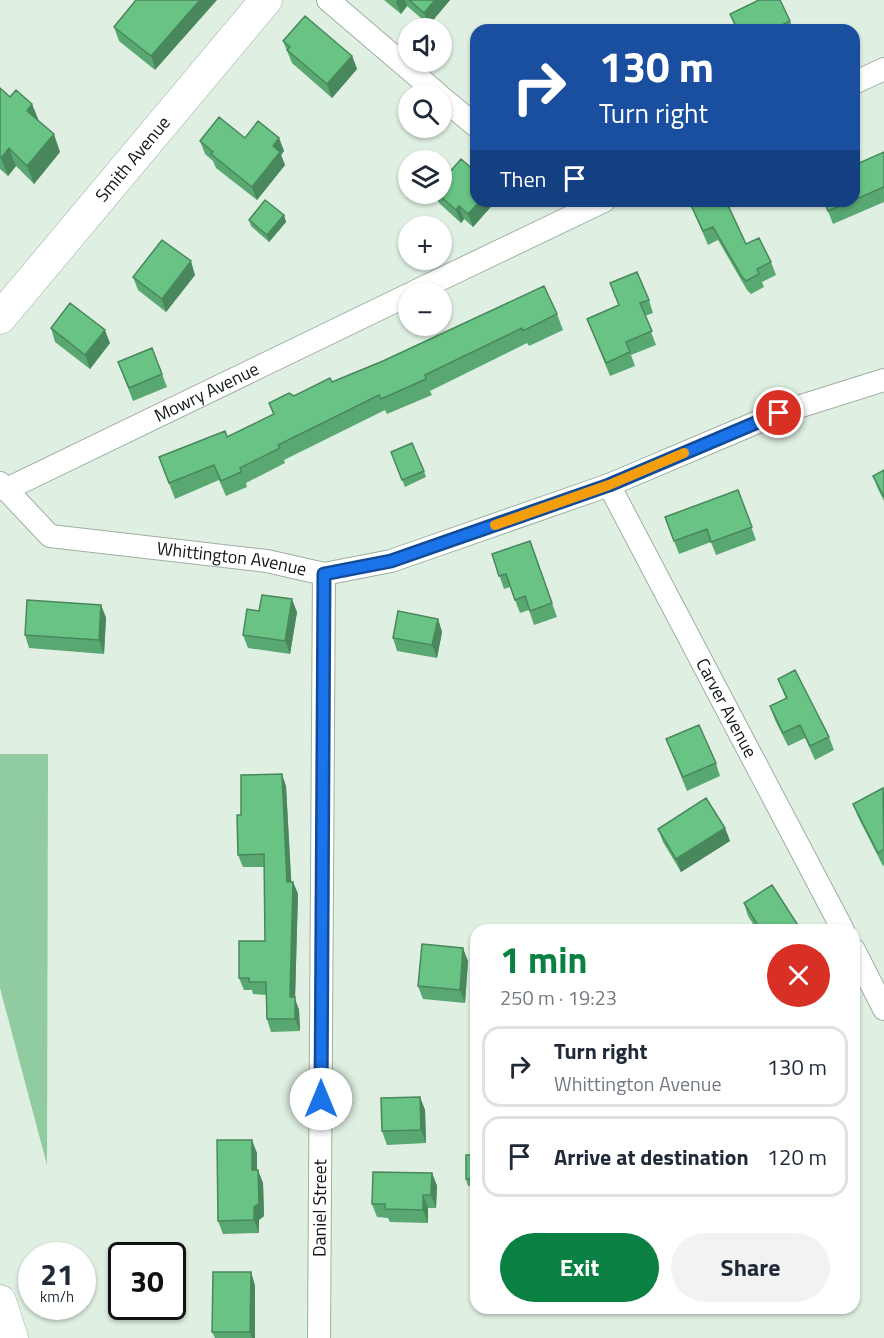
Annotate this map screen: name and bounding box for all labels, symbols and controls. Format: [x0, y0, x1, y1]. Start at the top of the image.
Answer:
map controls [398, 18, 452, 336]
button: sound [398, 18, 452, 72]
text: 130 m [599, 34, 714, 98]
icon: right [500, 48, 578, 126]
button: search [398, 84, 452, 138]
text: Turn right [599, 92, 708, 133]
street label: Smith Avenue [88, 110, 176, 208]
button: layers [398, 150, 452, 204]
text: Then [500, 162, 546, 196]
icon: arrive [558, 162, 591, 195]
button: + [398, 216, 452, 270]
button: − [398, 282, 452, 336]
street label: Mowry Avenue [149, 355, 263, 429]
pin [753, 387, 804, 438]
icon: arrive [762, 396, 795, 429]
street label: Whittington Avenue [155, 534, 309, 583]
street label: Carver Avenue [689, 653, 764, 762]
text: 1 min [500, 932, 587, 987]
button: close [767, 944, 830, 1007]
text: 250 m · 19:23 [500, 982, 617, 1013]
text: Turn right [554, 1034, 648, 1068]
icon: right [503, 1050, 536, 1083]
text: 130 m [767, 1050, 827, 1084]
position arrow [289, 1067, 353, 1131]
text: Whittington Avenue [554, 1068, 722, 1099]
icon: arrive [503, 1140, 536, 1173]
text: Arrive at destination [554, 1140, 749, 1174]
text: 120 m [767, 1140, 827, 1174]
street label: Daniel Street [306, 1158, 333, 1257]
button: Exit [500, 1233, 659, 1302]
button: Share [671, 1233, 830, 1302]
speed limit sign: 30 [108, 1242, 186, 1320]
text: 21 [40, 1251, 74, 1297]
text: km/h [40, 1285, 74, 1308]

